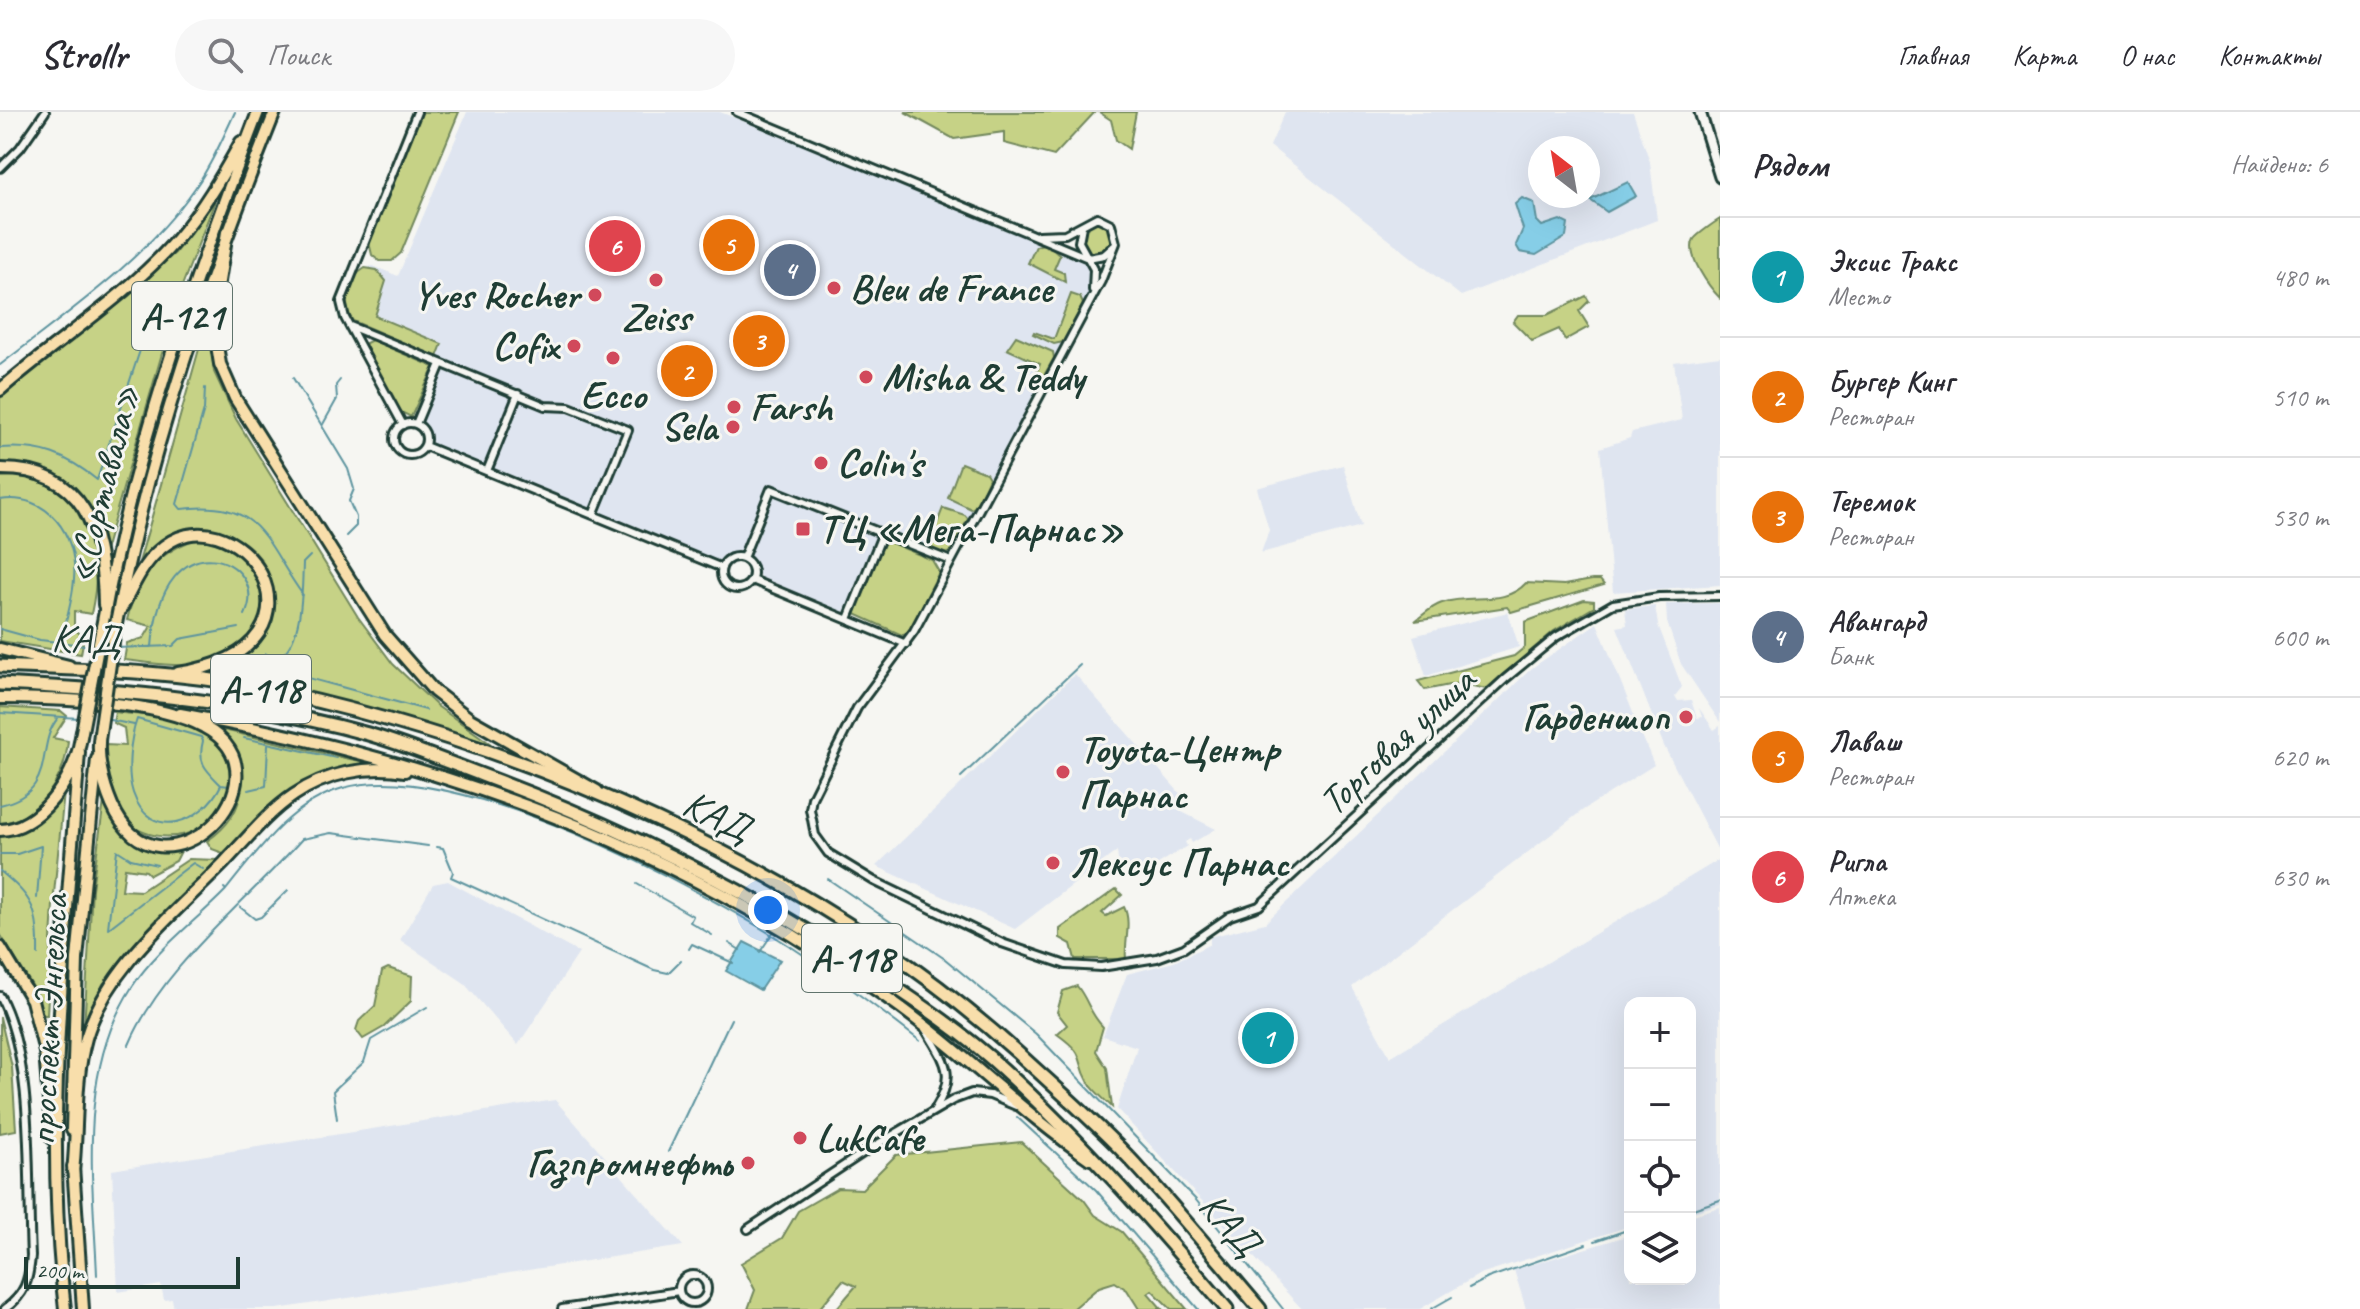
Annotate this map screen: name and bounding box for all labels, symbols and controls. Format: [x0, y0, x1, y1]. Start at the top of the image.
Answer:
search box [175, 19, 735, 91]
text: Strollr [40, 32, 127, 79]
icon: search [203, 33, 247, 77]
text: Поиск [267, 36, 330, 74]
text: Главная [1898, 38, 1968, 73]
text: Карта [2012, 38, 2076, 73]
text: О нас [2120, 38, 2174, 73]
text: Контакты [2218, 38, 2320, 73]
north arrow [1528, 136, 1600, 208]
text: Рядом [1752, 143, 1828, 186]
text: Найдено: 6 [2231, 148, 2328, 181]
pin: 5 [703, 215, 755, 275]
pin: 6 [589, 216, 641, 276]
pin: 4 [764, 240, 816, 300]
text: Эксис Тракс [1828, 242, 1957, 280]
text: 1 [1772, 261, 1784, 294]
text: 480 m [2272, 261, 2328, 294]
place label: Bleu de France [850, 263, 1055, 313]
place label: Yves Rocher [413, 270, 584, 320]
marker: Zeiss [647, 271, 665, 289]
marker: Bleu de France [825, 279, 843, 297]
text: Место [1828, 280, 1890, 313]
road number: А-121 [132, 282, 232, 350]
marker: Yves Rocher [586, 286, 604, 304]
place label: Zeiss [622, 292, 694, 342]
pin: 3 [733, 311, 785, 371]
place label: Cofix [492, 321, 561, 371]
marker: Cofix [565, 337, 583, 355]
pin: 2 [661, 341, 713, 401]
marker: Ecco [604, 349, 622, 367]
place label: Misha & Teddy [882, 352, 1088, 402]
text: Бургер Кинг [1828, 362, 1954, 400]
marker: Misha & Teddy [857, 368, 875, 386]
place label: Ecco [581, 370, 648, 420]
street label: «Сортавала» [54, 380, 152, 588]
text: 2 [1772, 381, 1784, 414]
text: 510 m [2272, 381, 2328, 414]
place label: Farsh [750, 382, 834, 432]
marker: Farsh [725, 398, 743, 416]
text: Ресторан [1828, 400, 1913, 433]
place label: Sela [661, 402, 720, 452]
marker: Sela [724, 418, 742, 436]
place label: Colin's [837, 438, 927, 488]
marker: Colin's [812, 454, 830, 472]
text: Теремок [1828, 482, 1915, 520]
text: 3 [1772, 501, 1784, 534]
text: 530 m [2272, 501, 2328, 534]
place label: ТЦ «Мега-Парнас» [819, 504, 1124, 554]
marker: ТЦ «Мега-Парнас» [794, 520, 812, 538]
text: Ресторан [1828, 520, 1913, 553]
text: Авангард [1828, 602, 1925, 640]
street label: КАД [50, 612, 124, 666]
text: 4 [1772, 621, 1784, 654]
text: 600 m [2272, 621, 2328, 654]
text: Банк [1828, 640, 1873, 673]
street label: Торговая улица [1308, 654, 1488, 826]
road number: А-118 [211, 655, 311, 723]
place label: Гарденшоп [1522, 692, 1671, 742]
marker: Гарденшоп [1677, 708, 1695, 726]
text: Лаваш [1828, 722, 1901, 760]
place label: Toyota-Центр Парнас [1079, 724, 1282, 820]
text: 5 [1772, 741, 1784, 774]
text: 620 m [2272, 741, 2328, 774]
text: Ресторан [1828, 760, 1913, 793]
marker: Toyota-Центр Парнас [1054, 763, 1072, 781]
street label: КАД [675, 778, 761, 855]
place label: Лексус Парнас [1069, 838, 1290, 888]
text: Ригла [1828, 842, 1886, 880]
marker: Лексус Парнас [1044, 854, 1062, 872]
text: 6 [1772, 861, 1784, 894]
text: 630 m [2272, 861, 2328, 894]
text: Аптека [1828, 880, 1895, 913]
street label: проспект Энгельса [16, 890, 80, 1147]
your location [748, 890, 788, 930]
road number: А-118 [802, 924, 902, 992]
map controls [1624, 997, 1696, 1285]
button: + [1624, 997, 1696, 1069]
pin: 1 [1242, 1008, 1294, 1068]
button: − [1624, 1069, 1696, 1141]
place label: LukCafe [816, 1113, 926, 1163]
marker: LukCafe [791, 1129, 809, 1147]
place label: Газпромнефть [526, 1138, 735, 1189]
button: locate [1624, 1141, 1696, 1213]
marker: Газпромнефть [739, 1154, 757, 1172]
street label: КАД [1189, 1182, 1273, 1268]
button: layers [1624, 1213, 1696, 1285]
scale bar [24, 1253, 240, 1289]
text: 200 m [36, 1257, 83, 1285]

